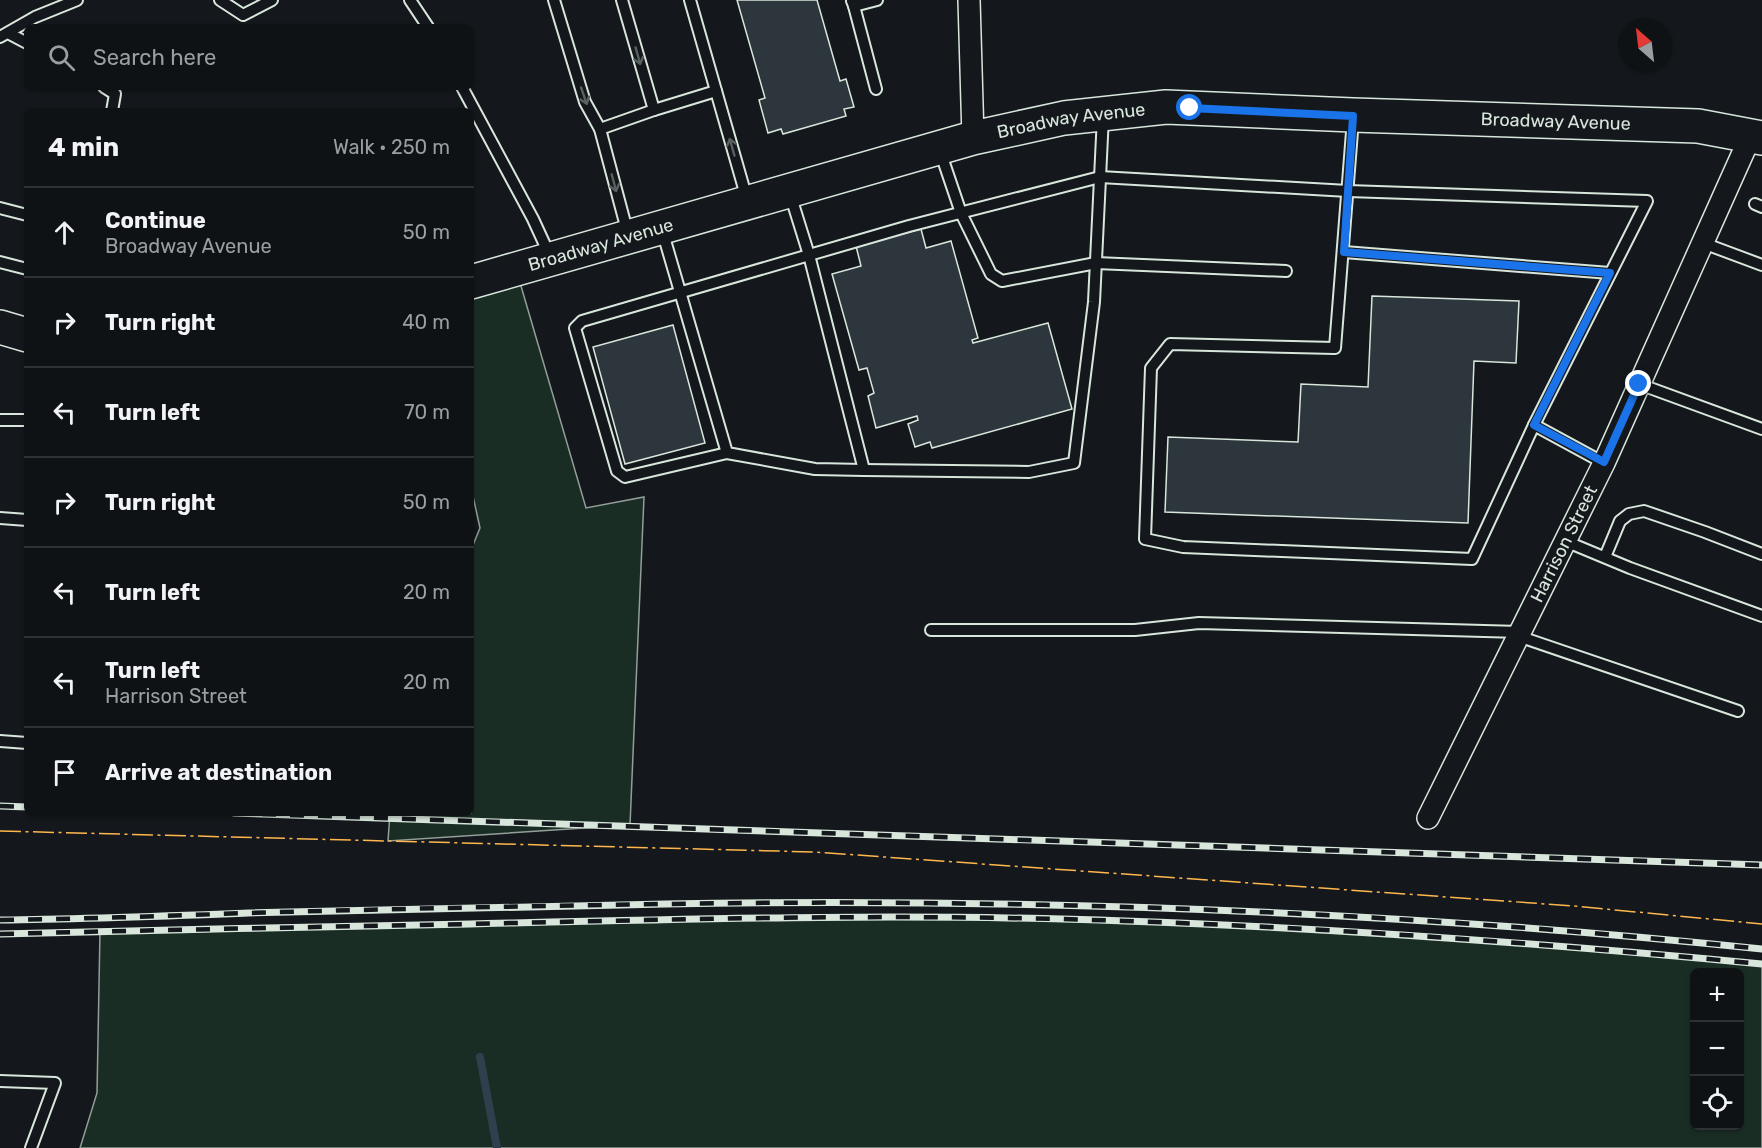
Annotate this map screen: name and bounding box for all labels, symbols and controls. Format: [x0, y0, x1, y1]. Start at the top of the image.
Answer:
north arrow [1618, 18, 1672, 72]
search box [24, 24, 474, 90]
icon: search [45, 41, 78, 74]
text: Search here [93, 44, 216, 71]
one-way arrow [633, 46, 644, 65]
one-way arrow [579, 86, 590, 105]
route start [1176, 94, 1202, 120]
street label: Broadway Avenue [995, 98, 1146, 143]
street label: Broadway Avenue [1480, 108, 1631, 135]
text: 4 min [48, 132, 119, 163]
text: Walk · 250 m [333, 135, 450, 159]
one-way arrow [726, 138, 737, 157]
one-way arrow [609, 173, 621, 192]
text: Continue [105, 207, 206, 234]
street label: Broadway Avenue [526, 214, 676, 276]
icon: ahead [48, 216, 81, 249]
text: 50 m [403, 220, 450, 244]
text: Broadway Avenue [105, 234, 272, 258]
icon: right [48, 306, 81, 339]
text: Turn right [105, 309, 215, 336]
text: 40 m [402, 310, 450, 334]
route end [1625, 370, 1651, 396]
icon: left [48, 396, 81, 429]
text: Turn left [105, 399, 200, 426]
text: 70 m [404, 400, 450, 424]
street label: Harrison Street [1526, 482, 1602, 606]
icon: right [48, 486, 81, 519]
text: Turn right [105, 489, 215, 516]
text: 50 m [403, 490, 450, 514]
icon: left [48, 576, 81, 609]
text: Turn left [105, 579, 200, 606]
text: 20 m [403, 580, 450, 604]
text: Turn left [105, 657, 200, 684]
icon: left [48, 666, 81, 699]
text: 20 m [403, 670, 450, 694]
text: Harrison Street [105, 684, 247, 708]
icon: arrive [48, 756, 81, 789]
text: Arrive at destination [105, 759, 332, 786]
map controls [1690, 968, 1744, 1130]
button: + [1690, 968, 1744, 1022]
button: − [1690, 1022, 1744, 1076]
button: locate [1690, 1076, 1744, 1130]

